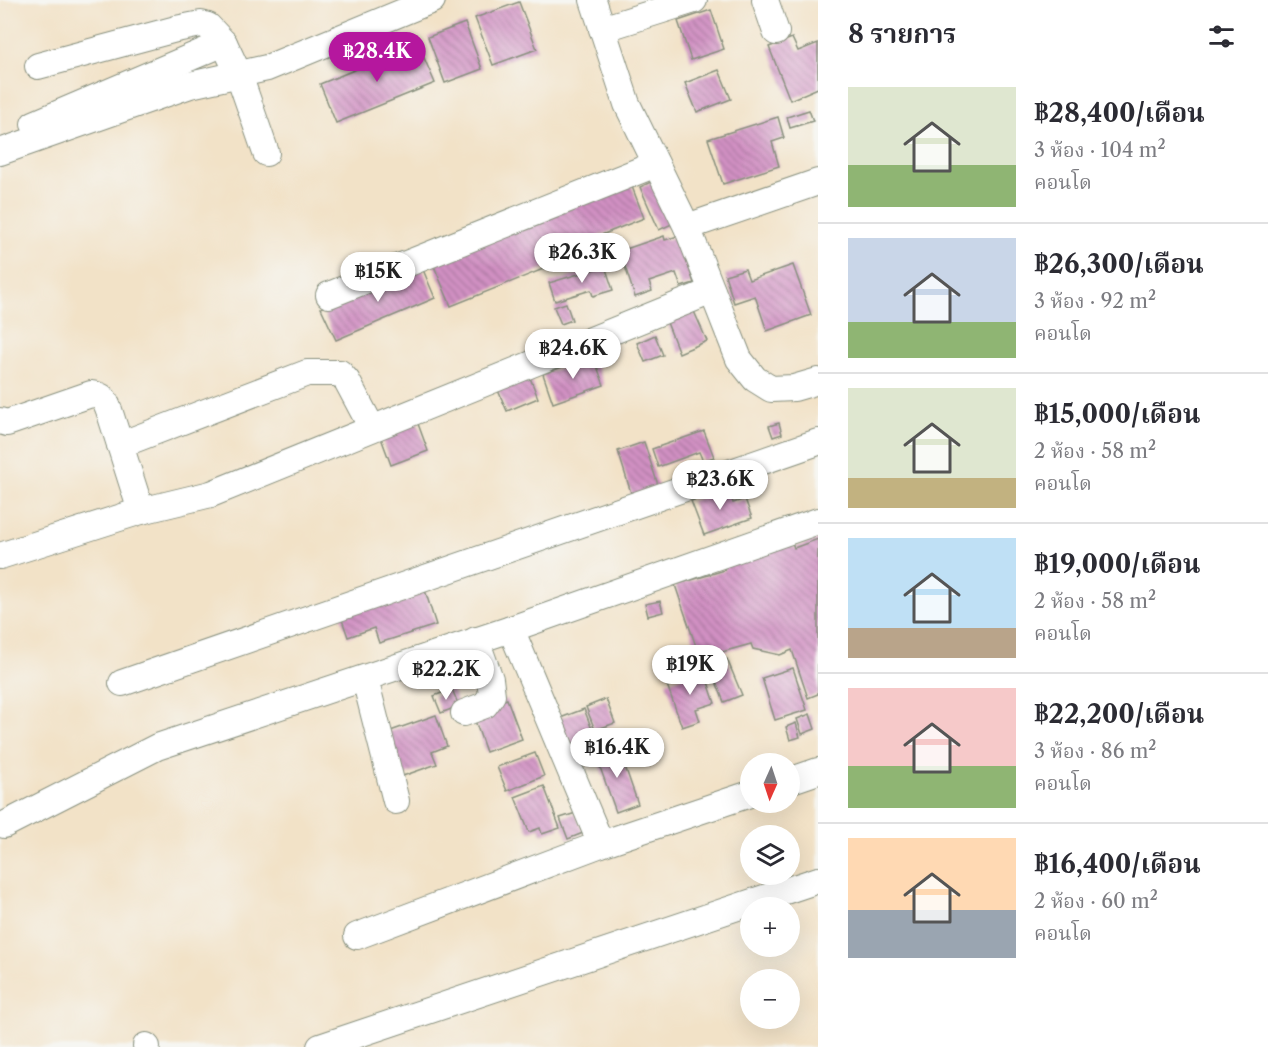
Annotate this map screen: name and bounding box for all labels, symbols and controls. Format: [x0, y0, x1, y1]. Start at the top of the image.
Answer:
text: 8 รายการ [848, 18, 956, 50]
icon: filters [1205, 20, 1238, 53]
pin: ฿28.4K [328, 32, 426, 83]
text: ฿28.4K [343, 39, 411, 63]
text: ฿28,400/เดือน [1034, 97, 1205, 129]
icon: home [896, 111, 968, 183]
text: 3 ห้อง · 104 m² [1034, 138, 1166, 162]
text: คอนโด [1034, 170, 1092, 194]
pin: ฿26.3K [533, 233, 631, 284]
text: ฿26.3K [548, 240, 616, 264]
text: ฿26,300/เดือน [1034, 248, 1204, 280]
pin: ฿15K [342, 252, 414, 303]
text: ฿15K [354, 259, 402, 283]
icon: home [896, 262, 968, 334]
text: 3 ห้อง · 92 m² [1034, 289, 1156, 313]
text: คอนโด [1034, 321, 1092, 345]
pin: ฿24.6K [524, 329, 622, 380]
text: ฿24.6K [539, 336, 607, 360]
text: ฿15,000/เดือน [1034, 398, 1200, 430]
icon: home [896, 412, 968, 484]
text: 2 ห้อง · 58 m² [1034, 439, 1156, 463]
pin: ฿23.6K [671, 460, 769, 511]
text: ฿23.6K [686, 467, 754, 491]
text: คอนโด [1034, 471, 1092, 495]
text: ฿19,000/เดือน [1034, 548, 1200, 580]
icon: home [896, 562, 968, 634]
text: 2 ห้อง · 58 m² [1034, 589, 1156, 613]
text: คอนโด [1034, 621, 1092, 645]
pin: ฿19K [654, 645, 726, 696]
pin: ฿22.2K [397, 650, 495, 701]
text: ฿19K [666, 652, 714, 676]
text: ฿22.2K [412, 657, 480, 681]
text: ฿22,200/เดือน [1034, 698, 1204, 730]
icon: home [896, 712, 968, 784]
pin: ฿16.4K [568, 728, 666, 779]
text: ฿16.4K [584, 735, 650, 759]
text: 3 ห้อง · 86 m² [1034, 739, 1157, 763]
north arrow [740, 753, 800, 813]
map controls [740, 753, 800, 1029]
text: คอนโด [1034, 771, 1092, 795]
button: layers [740, 825, 800, 885]
text: ฿16,400/เดือน [1034, 848, 1201, 880]
icon: home [896, 862, 968, 934]
text: 2 ห้อง · 60 m² [1034, 889, 1158, 913]
button: + [740, 897, 800, 957]
text: คอนโด [1034, 921, 1092, 945]
button: − [740, 969, 800, 1029]

